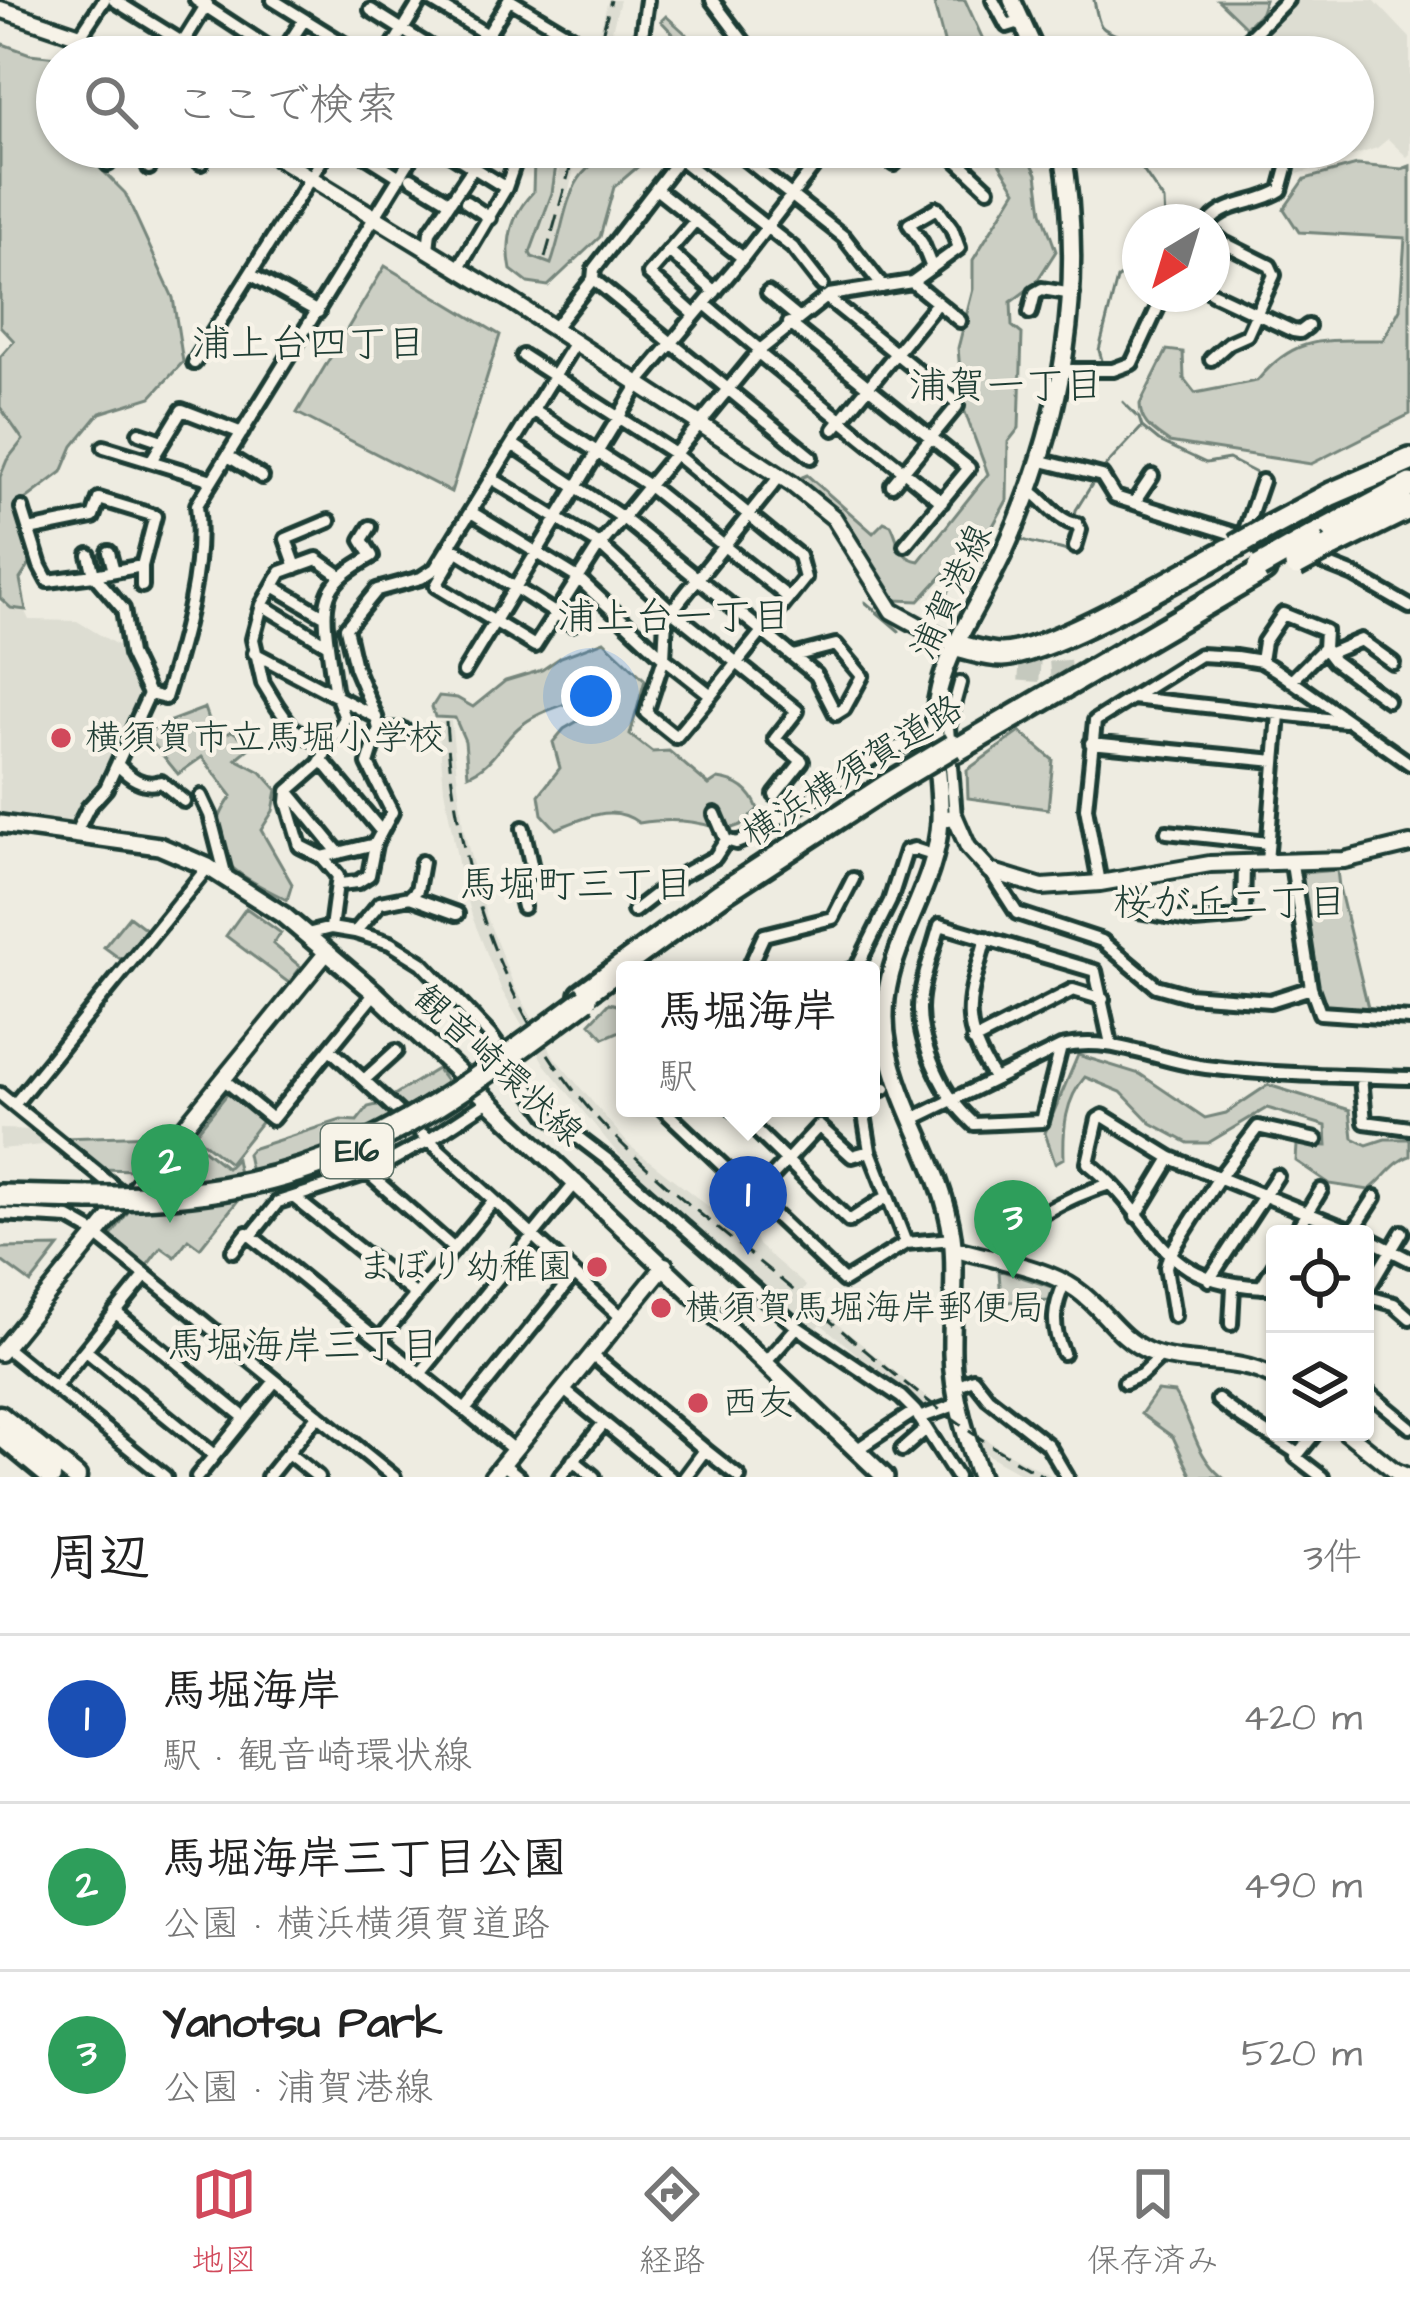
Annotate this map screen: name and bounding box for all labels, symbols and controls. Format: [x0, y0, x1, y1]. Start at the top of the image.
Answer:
search box [36, 36, 1374, 168]
icon: search [78, 69, 144, 135]
text: ここで検索 [174, 75, 399, 137]
north arrow [1122, 204, 1230, 312]
district label: 浦上台四丁目 [192, 318, 426, 372]
district label: 浦賀一丁目 [908, 360, 1104, 414]
street label: 浦賀港線 [898, 516, 1006, 668]
district label: 浦上台一丁目 [557, 591, 791, 645]
your location [561, 666, 621, 726]
street label: 横浜横須賀道路 [733, 683, 973, 859]
place label: 横須賀市立馬堀小学校 [85, 713, 445, 764]
marker: 横須賀市立馬堀小学校 [48, 725, 74, 751]
district label: 馬堀町三丁目 [459, 859, 693, 913]
district label: 桜が丘二丁目 [1113, 877, 1347, 931]
popup [616, 961, 880, 1117]
street label: 観音崎環状線 [402, 974, 594, 1158]
text: 馬堀海岸 [658, 982, 838, 1044]
text: 駅 [658, 1051, 697, 1105]
pin: 2 [131, 1124, 209, 1223]
road number: E16 [321, 1124, 393, 1178]
pin: 1 [709, 1156, 787, 1255]
pin: 3 [974, 1180, 1052, 1279]
map controls [1266, 1225, 1374, 1441]
button: locate [1266, 1225, 1374, 1333]
place label: まぼり幼稚園 [357, 1242, 573, 1293]
marker: まぼり幼稚園 [584, 1254, 610, 1280]
place label: 横須賀馬堀海岸郵便局 [685, 1283, 1045, 1334]
marker: 横須賀馬堀海岸郵便局 [648, 1295, 674, 1321]
district label: 馬堀海岸三丁目 [166, 1320, 440, 1374]
button: layers [1266, 1333, 1374, 1441]
place label: 西友 [722, 1378, 794, 1429]
marker: 西友 [685, 1390, 711, 1416]
text: 周辺 [48, 1524, 150, 1595]
text: 3件 [1303, 1532, 1362, 1586]
text: 馬堀海岸 [162, 1661, 342, 1723]
text: 1 [85, 1692, 90, 1746]
text: 420 m [1243, 1692, 1362, 1746]
text: 駅 · 観音崎環状線 [162, 1730, 472, 1784]
text: 馬堀海岸三丁目公園 [162, 1829, 567, 1891]
text: 2 [76, 1860, 98, 1914]
text: 490 m [1243, 1860, 1362, 1914]
text: 公園 · 横浜横須賀道路 [162, 1898, 550, 1952]
text: Yanotsu Park [162, 1993, 442, 2055]
text: 3 [77, 2028, 97, 2082]
text: 520 m [1241, 2028, 1362, 2082]
text: 公園 · 浦賀港線 [162, 2062, 433, 2116]
tab: 地図 [191, 2161, 257, 2284]
tab: 経路 [639, 2161, 705, 2284]
tab: 保存済み [1087, 2161, 1219, 2284]

